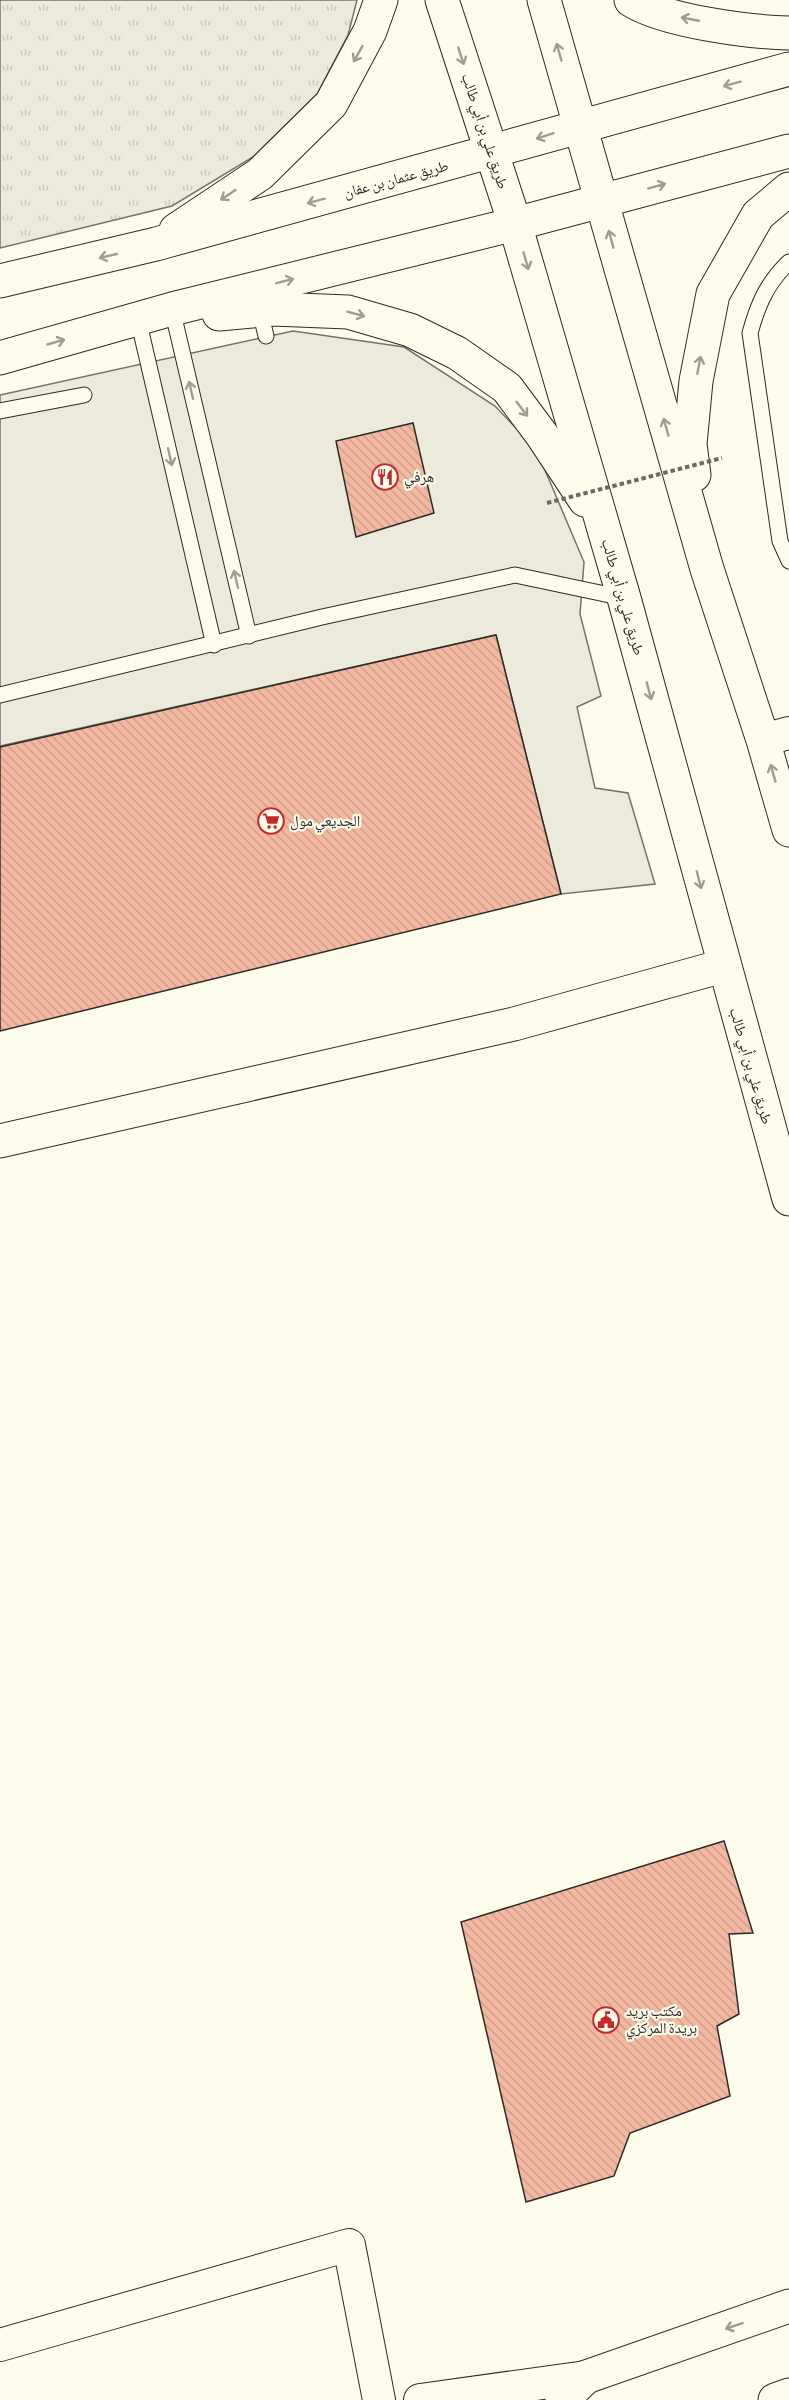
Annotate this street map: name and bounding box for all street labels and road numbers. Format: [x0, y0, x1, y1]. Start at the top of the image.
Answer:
street label: طريق علي بن أبي طالب [455, 71, 512, 192]
street label: طريق عثمان بن عفان [342, 156, 451, 203]
street label: طريق علي بن أبي طالب [595, 537, 648, 658]
street label: طريق علي بن أبي طالب [723, 1006, 776, 1127]

